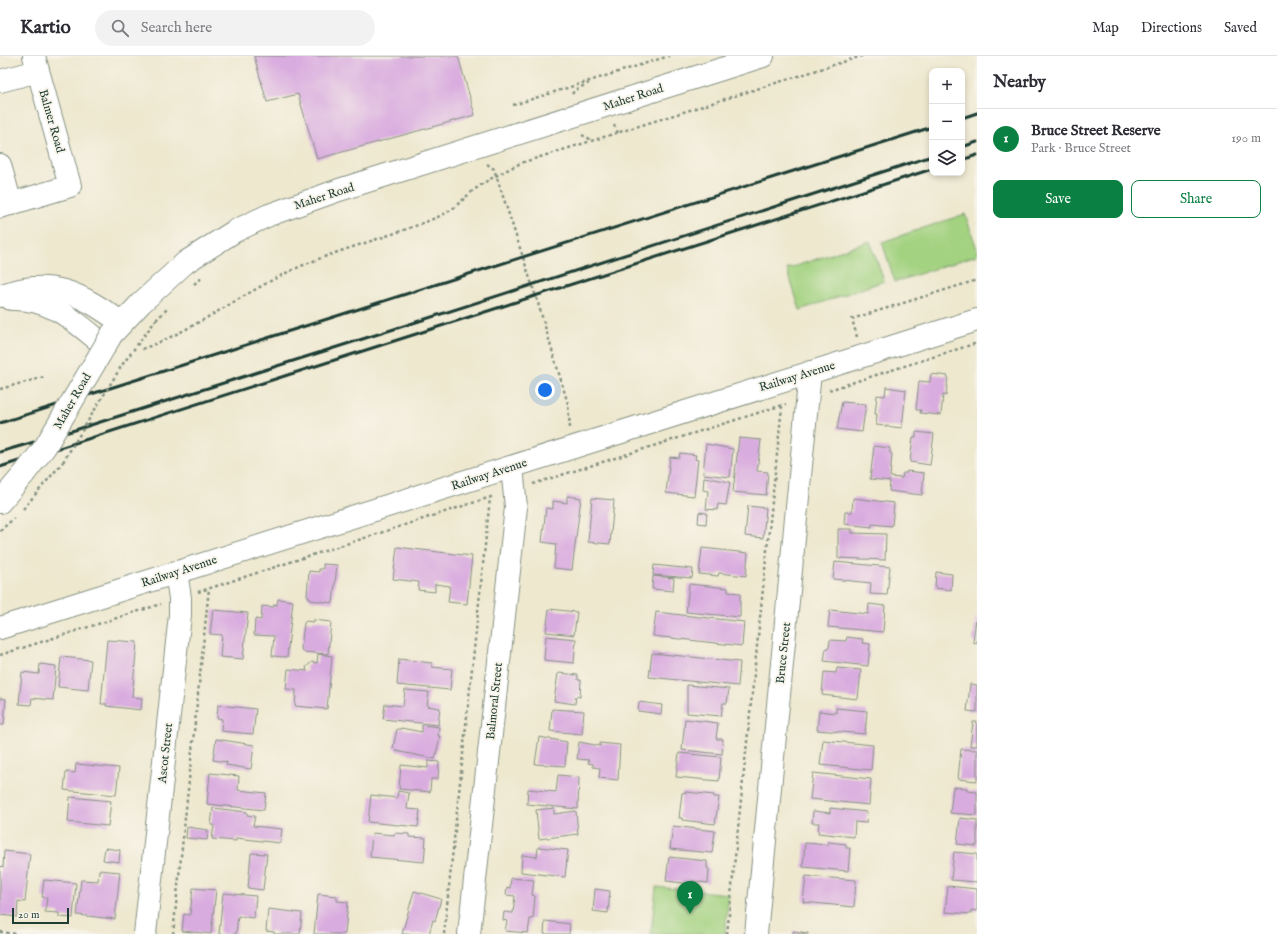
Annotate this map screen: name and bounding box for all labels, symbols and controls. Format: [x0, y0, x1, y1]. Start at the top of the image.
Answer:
search box [95, 10, 375, 46]
text: Kartio [20, 16, 71, 40]
icon: search [109, 17, 131, 39]
text: Search here [141, 18, 212, 37]
text: Map [1092, 19, 1119, 37]
text: Directions [1141, 19, 1202, 37]
text: Saved [1224, 19, 1257, 37]
map controls [929, 68, 965, 176]
button: + [929, 68, 965, 104]
text: Nearby [993, 72, 1046, 93]
street label: Maher Road [601, 81, 666, 114]
street label: Balmer Road [35, 88, 68, 155]
button: − [929, 104, 965, 140]
text: Bruce Street Reserve [1031, 121, 1161, 140]
text: 1 [1004, 130, 1008, 147]
text: 190 m [1231, 130, 1261, 147]
button: layers [929, 140, 965, 176]
text: Park · Bruce Street [1031, 140, 1131, 157]
street label: Maher Road [292, 180, 357, 213]
button: Save [993, 180, 1123, 218]
button: Share [1131, 180, 1261, 218]
street label: Railway Avenue [757, 358, 837, 395]
street label: Maher Road [50, 370, 95, 432]
your location [535, 380, 555, 400]
street label: Railway Avenue [449, 455, 529, 494]
street label: Railway Avenue [139, 552, 219, 591]
street label: Bruce Street [773, 622, 794, 685]
street label: Balmoral Street [483, 662, 506, 740]
street label: Ascot Street [155, 722, 176, 785]
pin: 1 [677, 881, 703, 914]
scale bar [12, 906, 69, 925]
text: 20 m [18, 908, 39, 922]

